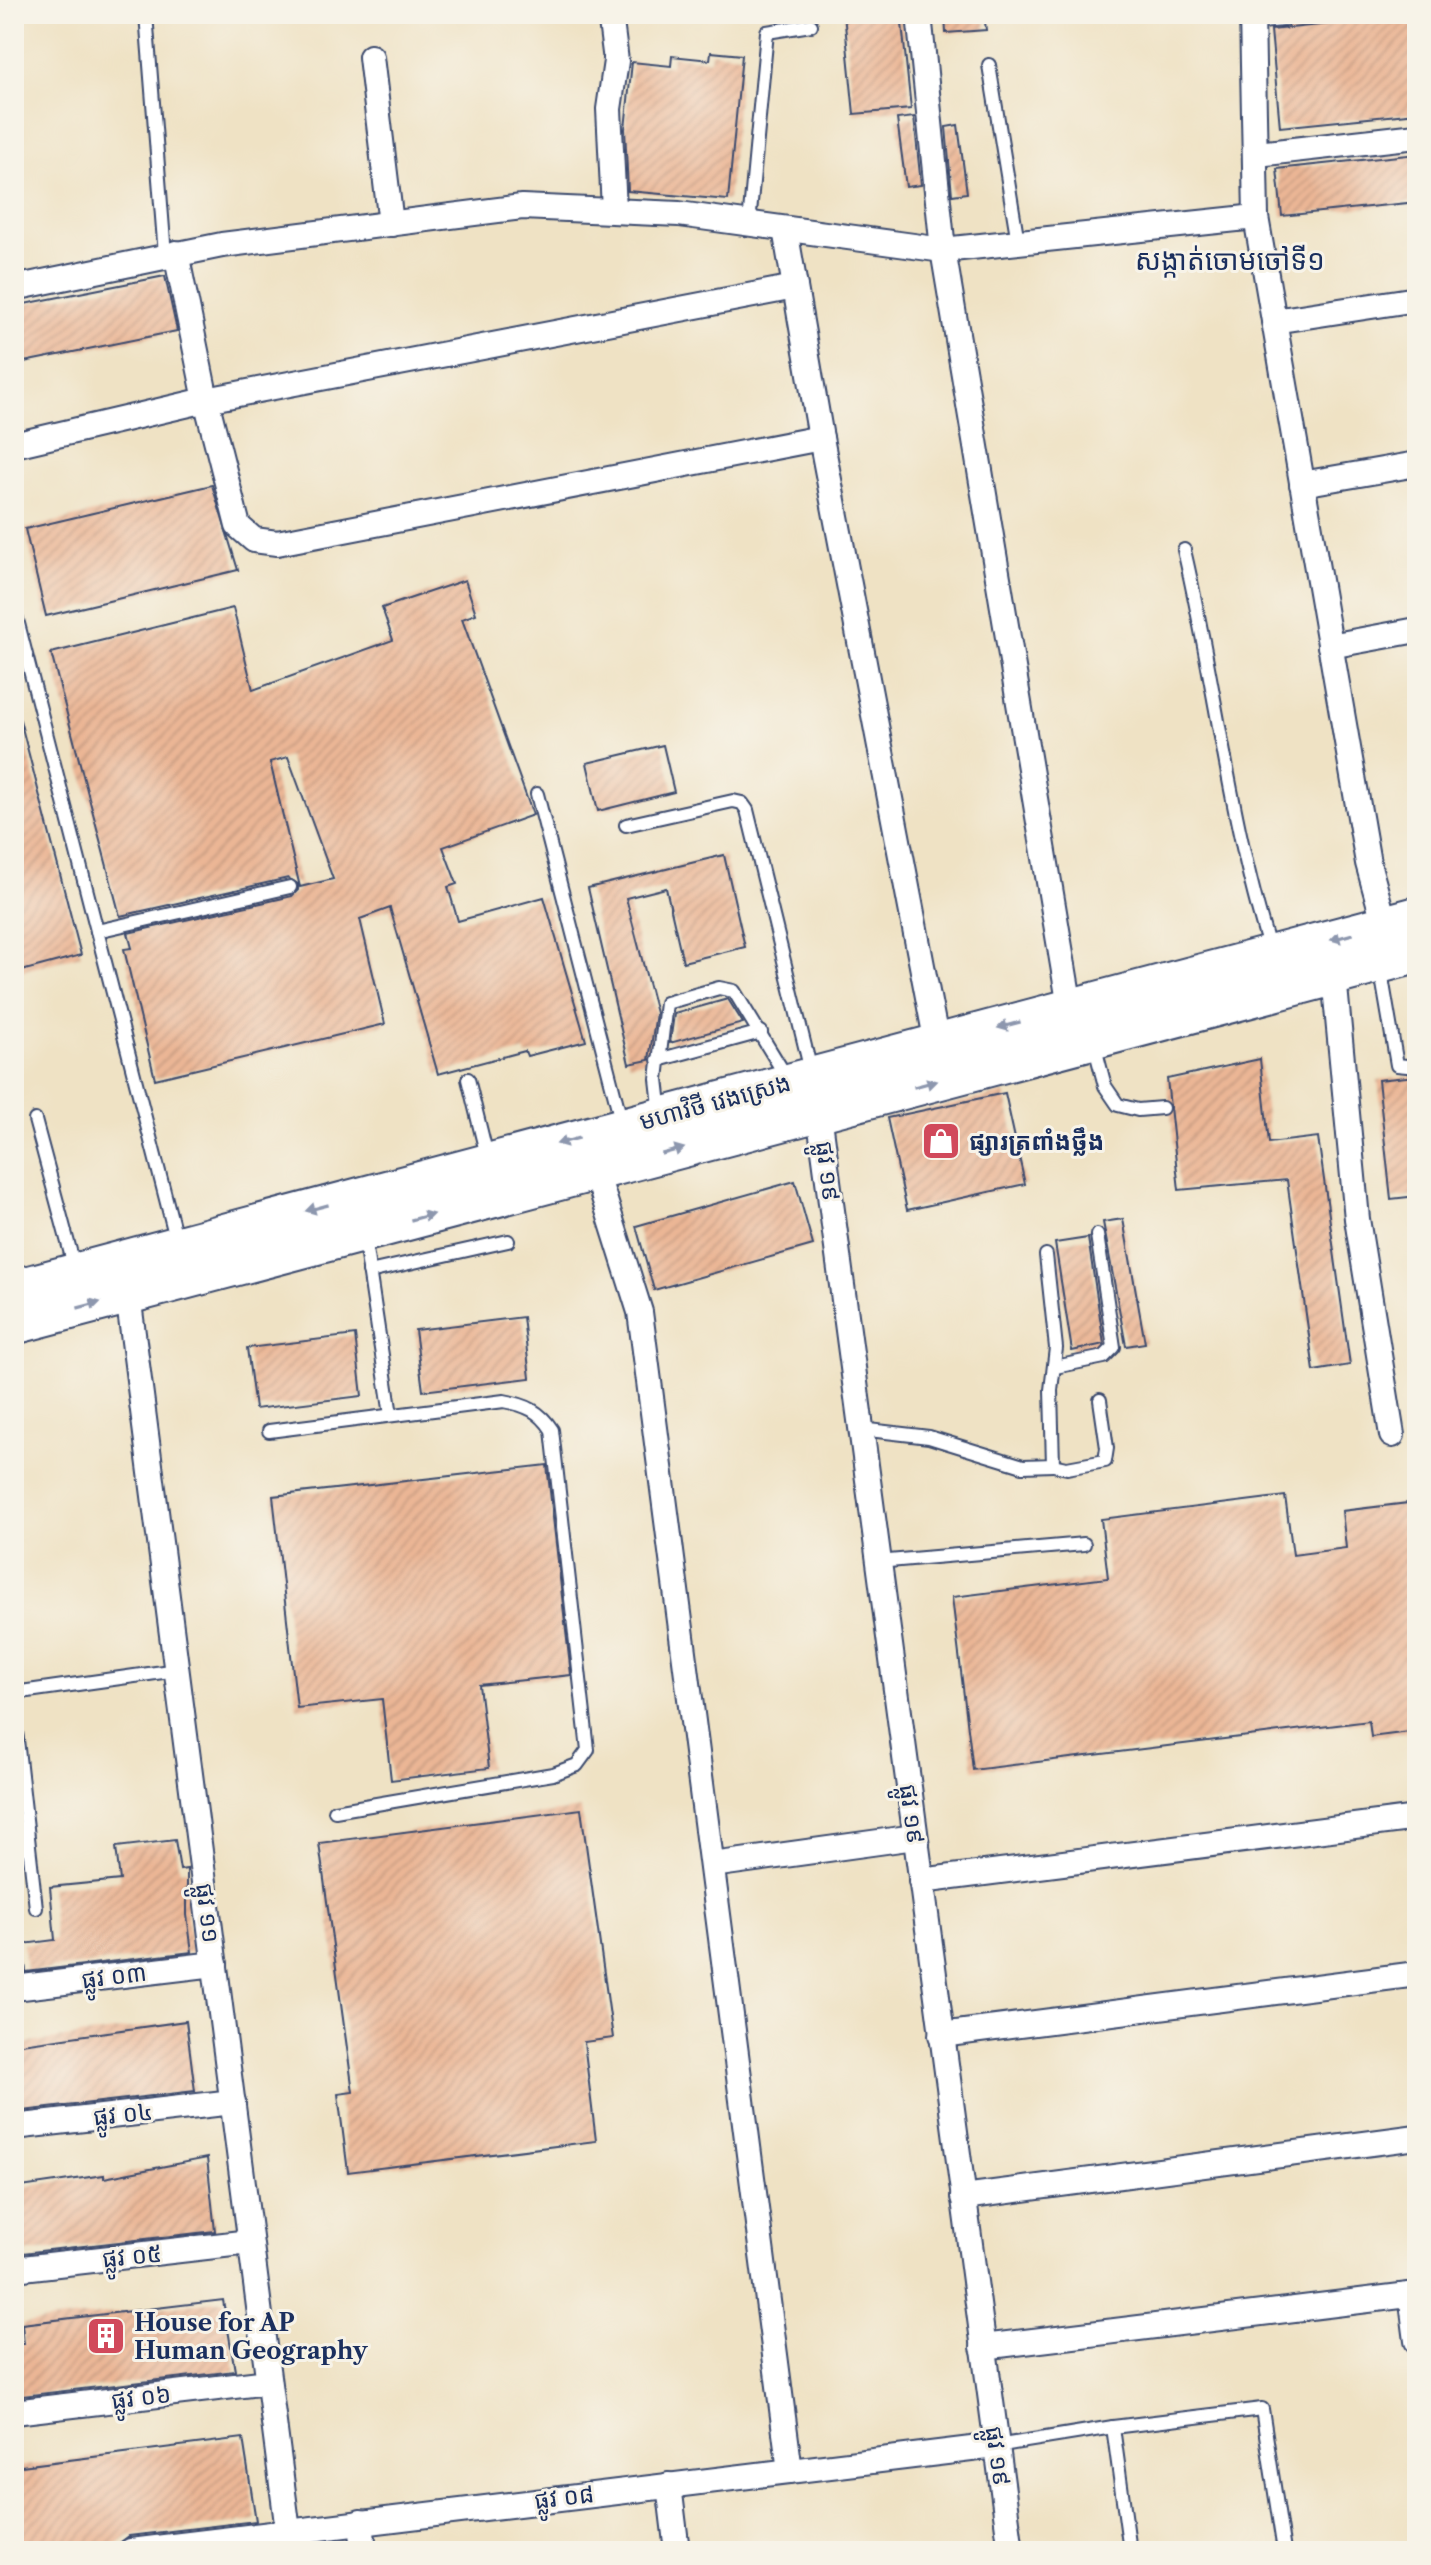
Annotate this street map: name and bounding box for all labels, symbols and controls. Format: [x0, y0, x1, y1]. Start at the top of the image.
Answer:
district label: សង្កាត់ចោមចៅទី១ [1135, 243, 1325, 278]
one-way arrow [1329, 931, 1354, 943]
one-way arrow [997, 1019, 1022, 1031]
street label: មហាវិថី វេងស្រេង [636, 1068, 794, 1136]
one-way arrow [912, 1078, 937, 1090]
shop icon: ផ្សារត្រពាំងថ្លឹង [920, 1120, 962, 1162]
place label: ផ្សារត្រពាំងថ្លឹង [969, 1127, 1104, 1156]
one-way arrow [556, 1136, 581, 1148]
street label: ផ្លូវ ១៩ [802, 1139, 846, 1204]
one-way arrow [661, 1144, 686, 1156]
one-way arrow [304, 1203, 329, 1215]
one-way arrow [409, 1211, 434, 1223]
one-way arrow [77, 1299, 102, 1311]
street label: ផ្លូវ ១៩ [885, 1782, 931, 1847]
street label: ផ្លូវ ១១ [182, 1881, 226, 1946]
street label: ផ្លូវ ០៣ [80, 1958, 149, 2002]
street label: ផ្លូវ ០៤ [92, 2096, 155, 2140]
street label: ផ្លូវ ០៥ [101, 2238, 164, 2282]
place label: House for AP Human Geography [134, 2308, 369, 2365]
building icon: House for AP Human Geography [85, 2315, 127, 2357]
street label: ផ្លូវ ០៦ [109, 2379, 174, 2423]
street label: ផ្លូវ ១៩ [971, 2424, 1017, 2489]
street label: ផ្លូវ ០៨ [532, 2479, 597, 2523]

